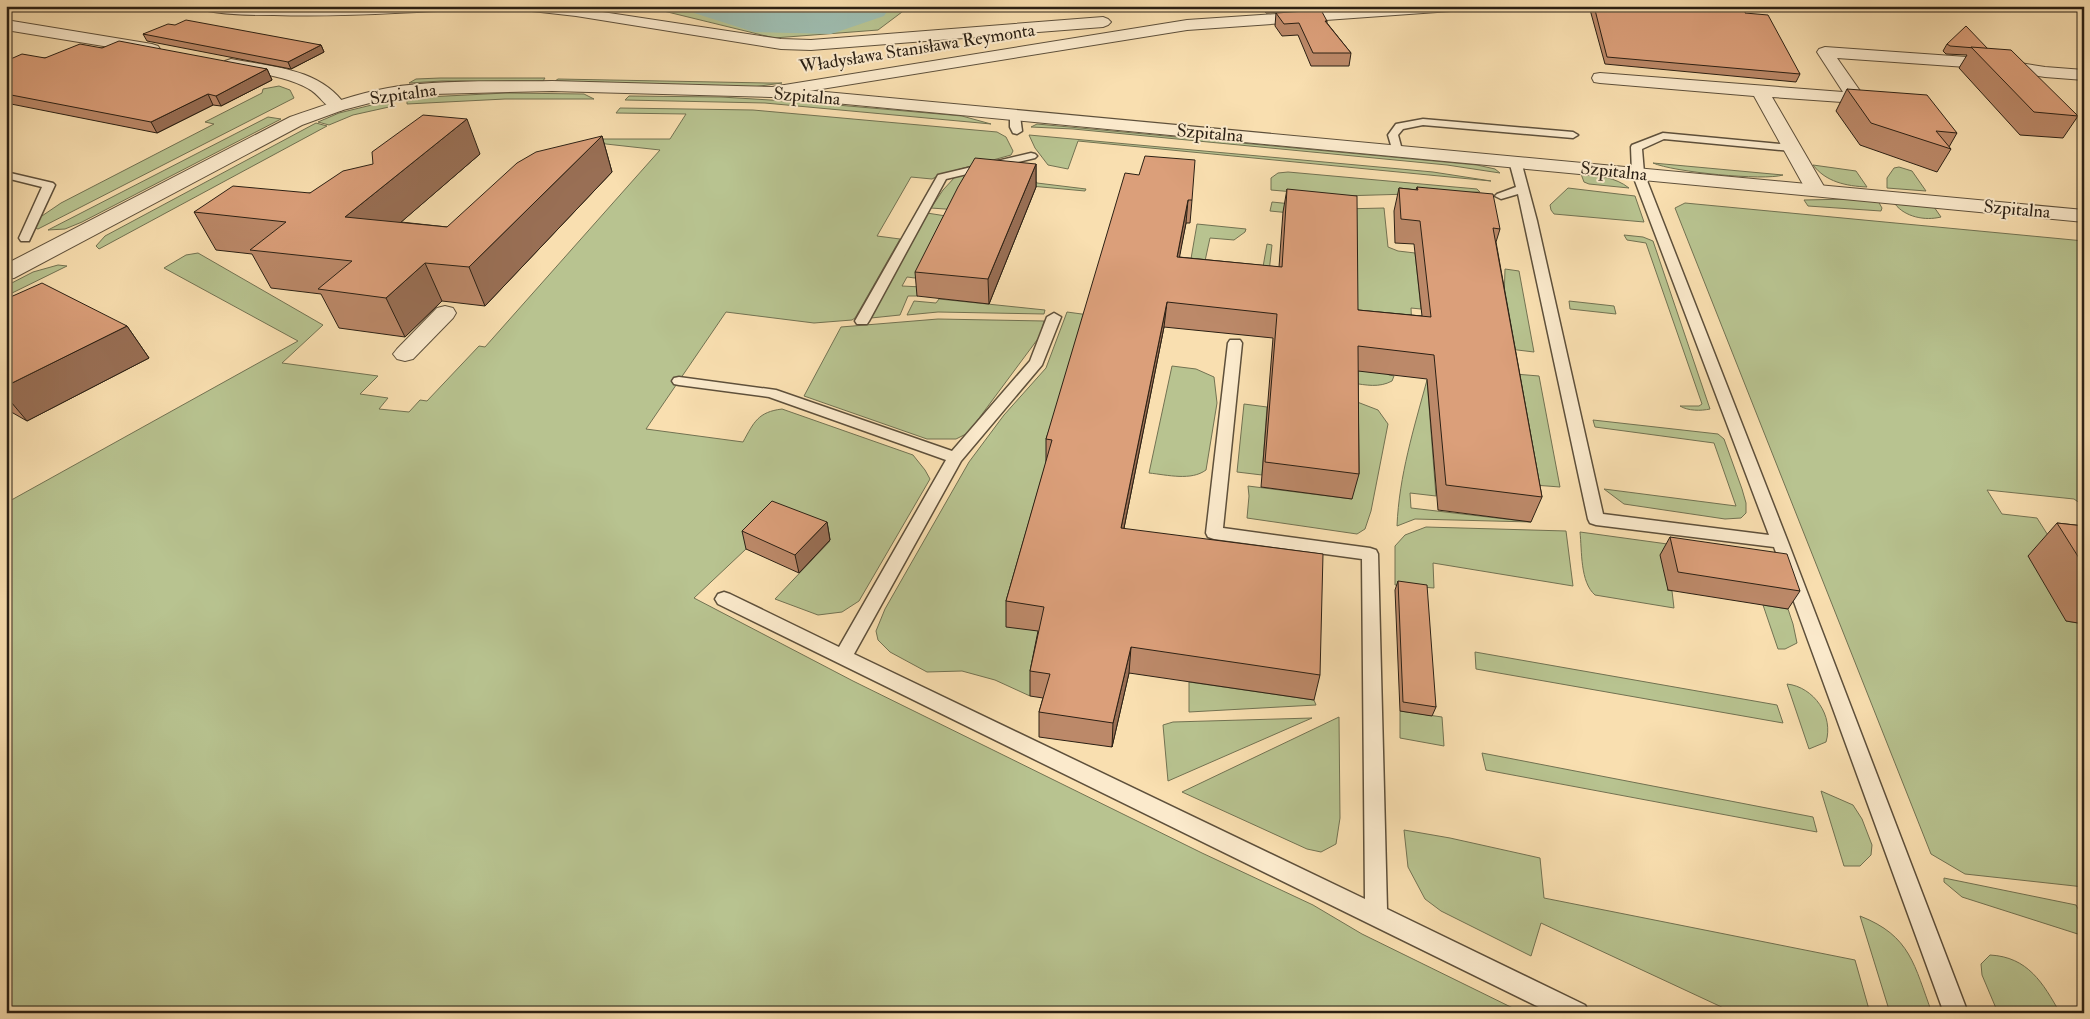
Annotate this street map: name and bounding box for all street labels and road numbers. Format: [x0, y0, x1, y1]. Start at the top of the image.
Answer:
street label: Władysława Stanisława Reymonta [797, 18, 1037, 79]
street label: Szpitalna [368, 78, 438, 111]
street label: Szpitalna [773, 82, 842, 111]
street label: Szpitalna [1176, 119, 1245, 148]
street label: Szpitalna [1579, 157, 1649, 186]
street label: Szpitalna [1983, 195, 2052, 224]

